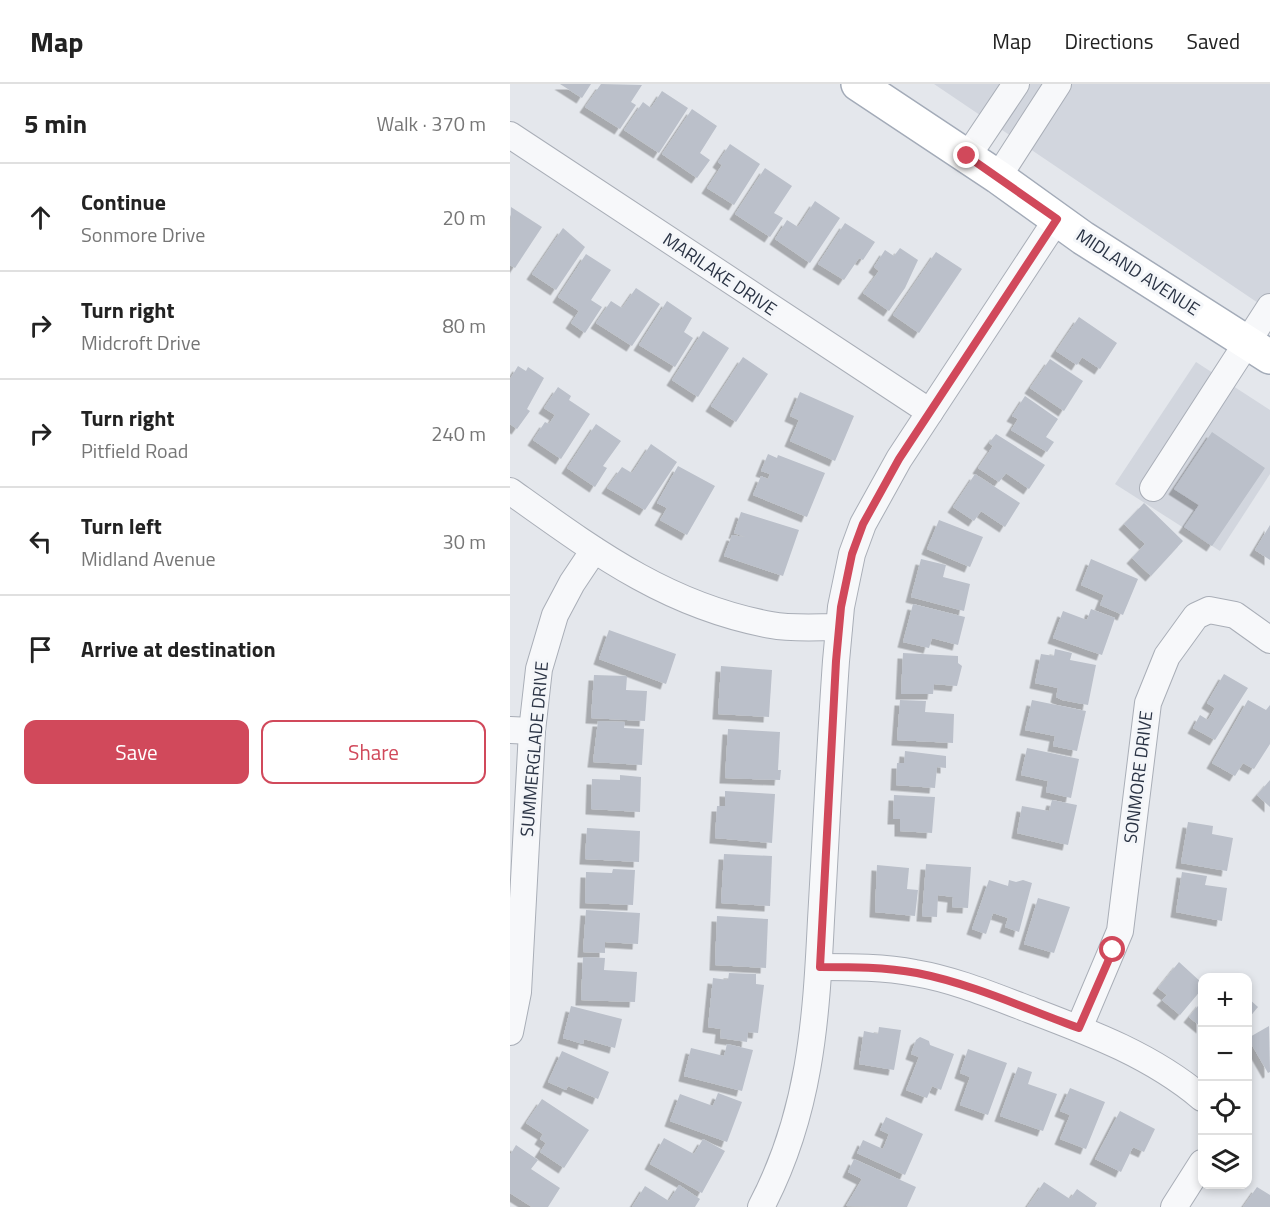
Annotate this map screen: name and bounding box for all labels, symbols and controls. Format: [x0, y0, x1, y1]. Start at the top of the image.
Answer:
text: Map [30, 20, 84, 63]
text: Map [992, 25, 1032, 57]
text: Directions [1065, 25, 1154, 57]
text: Saved [1187, 25, 1240, 57]
text: 5 min [24, 104, 87, 143]
text: Walk · 370 m [377, 108, 486, 139]
route end [953, 142, 979, 168]
text: Continue [81, 185, 166, 219]
icon: ahead [24, 201, 57, 234]
text: 20 m [442, 202, 486, 233]
text: Sonmore Drive [81, 219, 205, 250]
street label: MIDLAND AVENUE [1071, 222, 1205, 322]
street label: MARILAKE DRIVE [658, 226, 782, 322]
text: Turn right [81, 293, 175, 327]
icon: right [24, 309, 57, 342]
text: 80 m [442, 310, 486, 341]
text: Midcroft Drive [81, 327, 201, 358]
text: Turn right [81, 401, 175, 435]
icon: right [24, 417, 57, 450]
text: 240 m [431, 418, 486, 449]
text: Pitfield Road [81, 435, 188, 466]
text: Turn left [81, 509, 162, 543]
icon: left [24, 525, 57, 558]
text: 30 m [442, 526, 486, 557]
text: Midland Avenue [81, 543, 216, 574]
text: Arrive at destination [81, 632, 276, 666]
icon: arrive [24, 633, 57, 666]
street label: SUMMERGLADE DRIVE [513, 660, 555, 838]
street label: SONMORE DRIVE [1116, 709, 1160, 845]
button: Save [24, 720, 249, 784]
button: Share [261, 720, 486, 784]
route start [1099, 936, 1125, 962]
map controls [1198, 973, 1252, 1189]
button: + [1198, 973, 1252, 1027]
button: − [1198, 1027, 1252, 1081]
button: locate [1198, 1081, 1252, 1135]
button: layers [1198, 1135, 1252, 1189]

